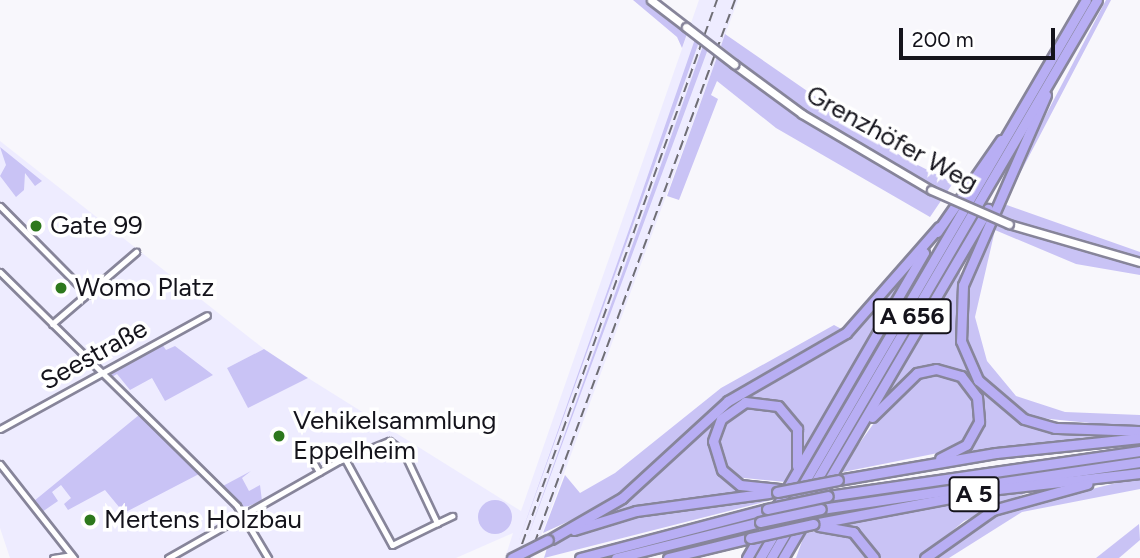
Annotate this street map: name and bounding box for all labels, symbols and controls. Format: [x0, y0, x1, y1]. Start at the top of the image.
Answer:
scale bar [902, 14, 1058, 58]
text: 200 m [912, 27, 974, 52]
street label: Grenzhöfer Weg [801, 79, 983, 199]
place label: Gate 99 [50, 210, 143, 242]
marker: Gate 99 [28, 218, 44, 234]
place label: Womo Platz [75, 272, 214, 304]
marker: Womo Platz [53, 280, 69, 296]
road number: A 656 [872, 296, 952, 337]
street label: Seestraße [35, 313, 153, 397]
place label: Vehikelsammlung Eppelheim [293, 405, 497, 466]
marker: Vehikelsammlung Eppelheim [271, 428, 287, 444]
road number: A 5 [948, 474, 1000, 514]
place label: Mertens Holzbau [104, 504, 302, 536]
marker: Mertens Holzbau [82, 512, 98, 528]

